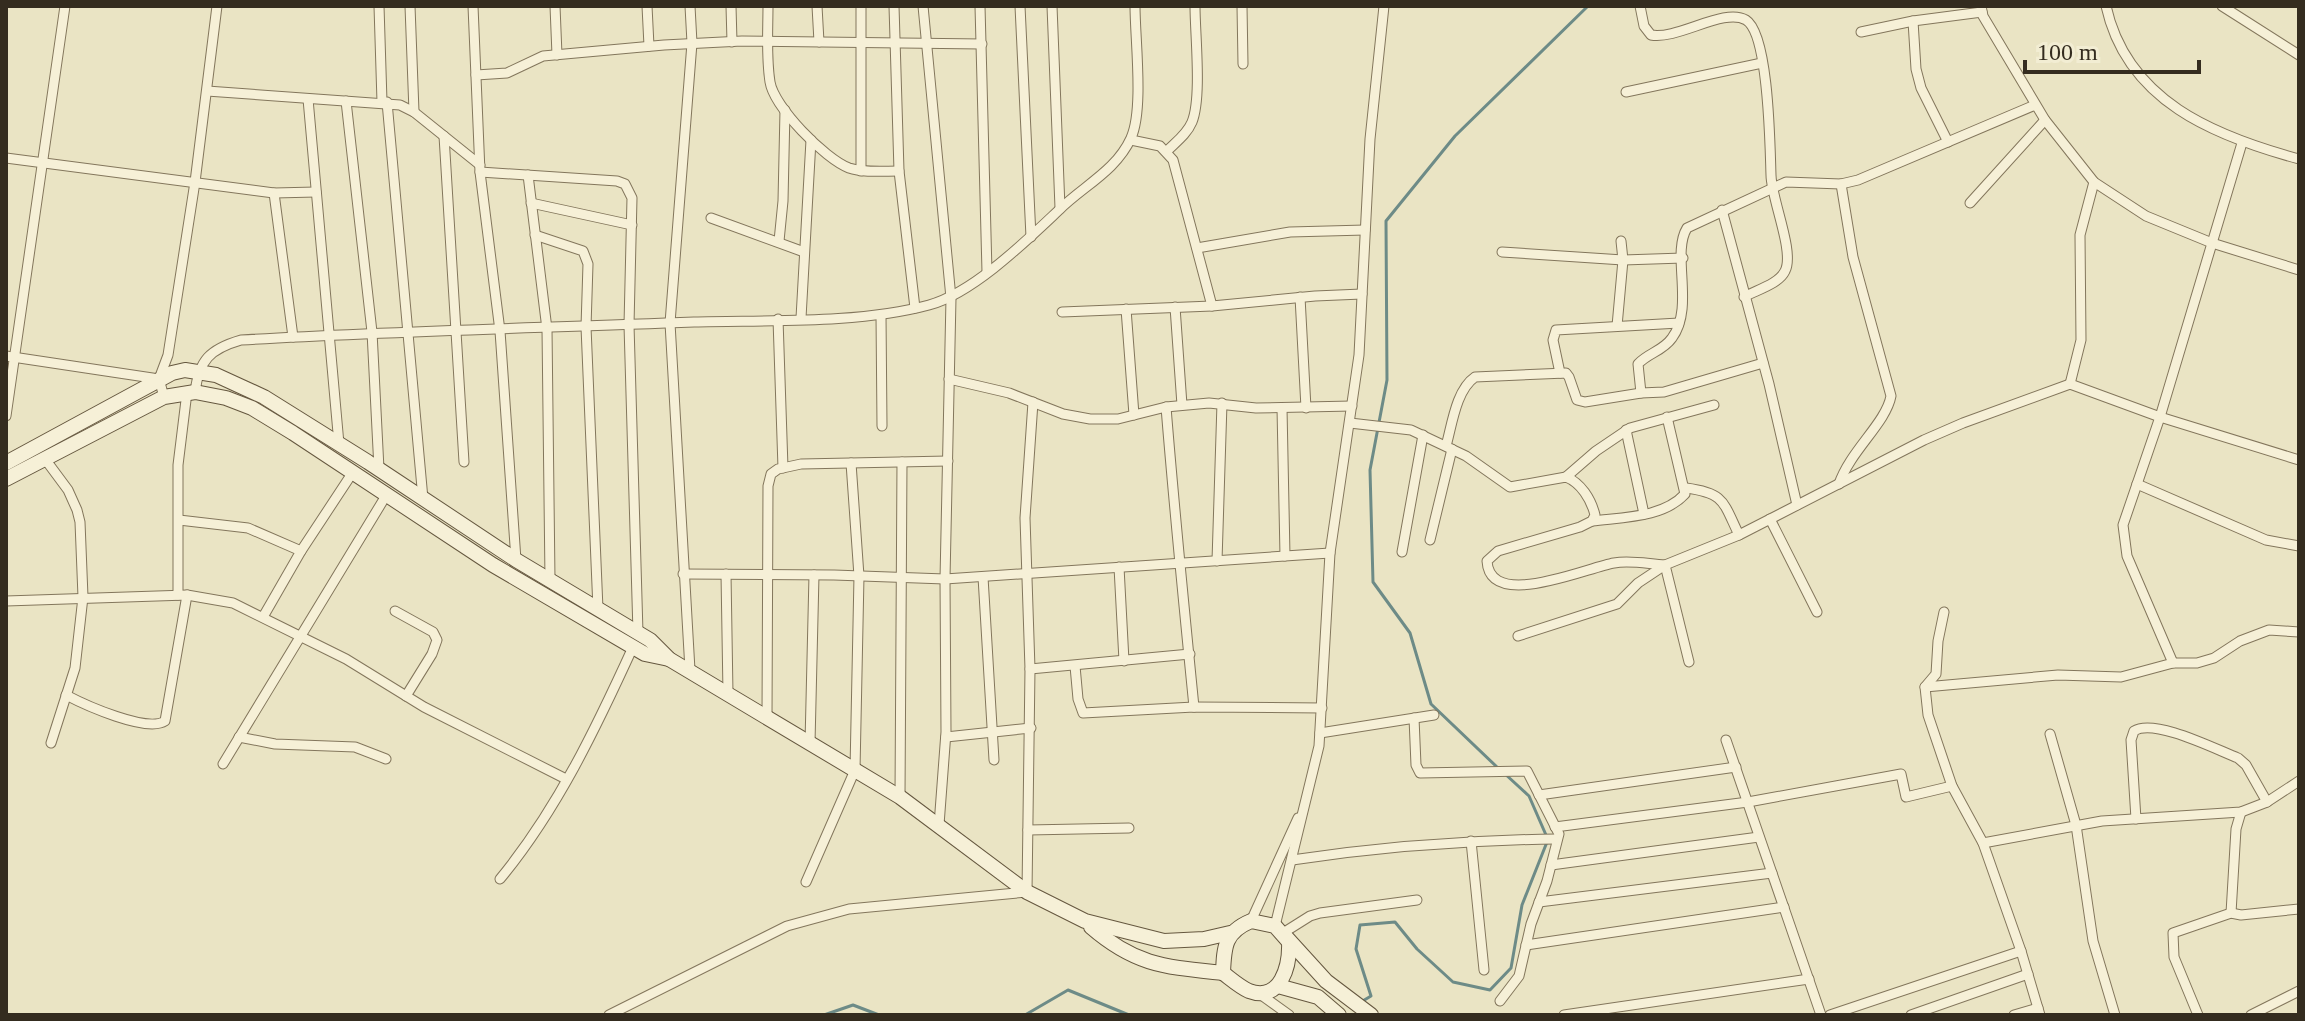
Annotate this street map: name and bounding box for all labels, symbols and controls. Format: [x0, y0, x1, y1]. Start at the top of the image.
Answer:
scale bar [2025, 24, 2199, 74]
text: 100 m [2037, 39, 2098, 65]

